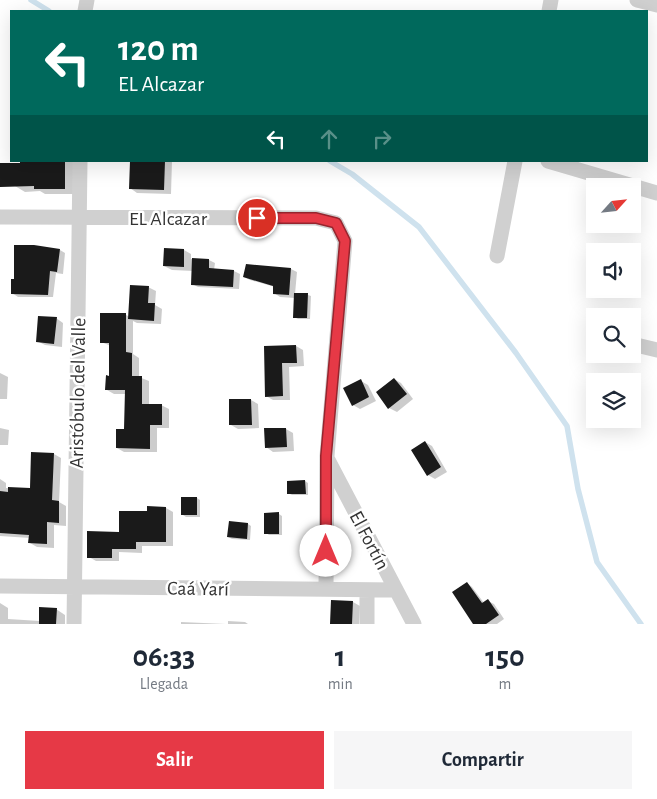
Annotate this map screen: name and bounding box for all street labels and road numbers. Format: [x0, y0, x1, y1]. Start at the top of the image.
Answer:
street label: EL Alcazar [129, 209, 208, 229]
street label: Aristóbulo del Valle [67, 317, 89, 469]
street label: El Fortín [345, 508, 393, 573]
street label: Caá Yarí [167, 578, 229, 600]

